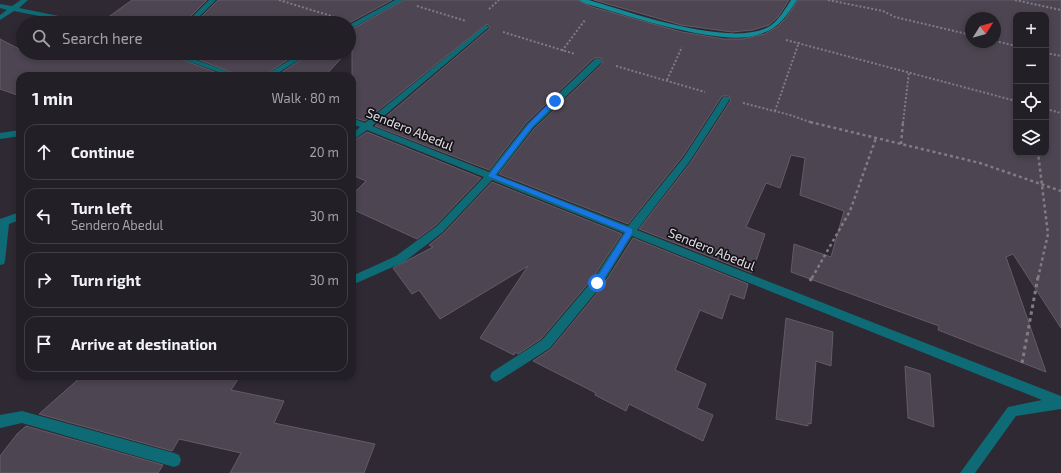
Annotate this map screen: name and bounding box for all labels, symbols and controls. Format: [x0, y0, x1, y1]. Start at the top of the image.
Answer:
north arrow [965, 12, 1001, 48]
map controls [1013, 12, 1049, 156]
button: + [1013, 12, 1049, 48]
search box [16, 16, 356, 60]
icon: search [30, 27, 52, 49]
text: Search here [62, 29, 143, 47]
button: − [1013, 48, 1049, 84]
button: locate [1013, 84, 1049, 120]
text: 1 min [32, 88, 73, 108]
text: Walk · 80 m [271, 90, 340, 106]
route end [546, 92, 564, 110]
street label: Sendero Abedul [364, 104, 456, 154]
button: layers [1013, 120, 1049, 156]
icon: ahead [33, 141, 55, 163]
text: Continue [71, 143, 134, 161]
text: 20 m [310, 144, 339, 160]
text: Turn left [71, 199, 132, 217]
icon: left [33, 205, 55, 227]
text: 30 m [310, 208, 339, 224]
text: Sendero Abedul [71, 217, 163, 233]
street label: Sendero Abedul [666, 224, 758, 274]
icon: right [33, 269, 55, 291]
text: Turn right [71, 271, 141, 289]
text: 30 m [310, 272, 339, 288]
route start [588, 274, 606, 292]
icon: arrive [33, 333, 55, 355]
text: Arrive at destination [71, 335, 217, 353]

